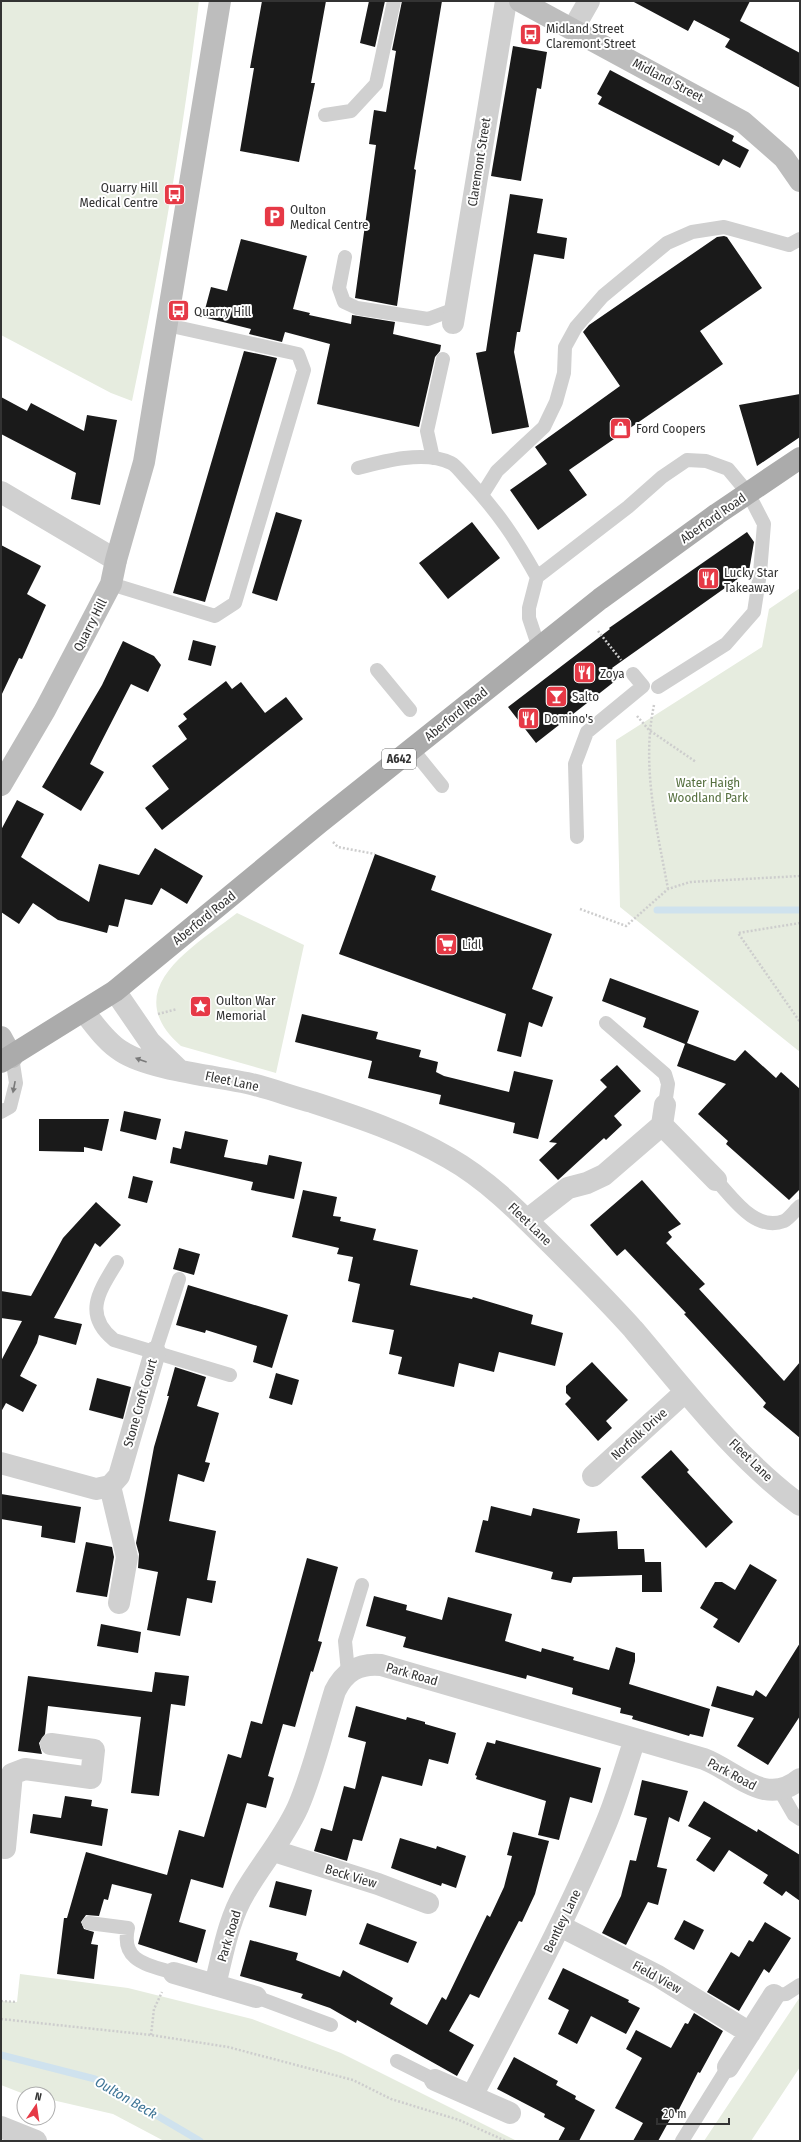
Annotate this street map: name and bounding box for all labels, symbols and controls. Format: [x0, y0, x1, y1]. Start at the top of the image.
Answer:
place label: Midland Street Claremont Street [546, 21, 637, 51]
bus stop icon: Midland Street Claremont Street [518, 22, 544, 48]
street label: Midland Street [630, 55, 707, 105]
street label: Claremont Street [465, 116, 494, 208]
place label: Quarry Hill Medical Centre [79, 180, 159, 210]
bus stop icon: Quarry Hill Medical Centre [161, 181, 187, 207]
place label: Oulton Medical Centre [290, 202, 369, 232]
parking icon: Oulton Medical Centre [261, 203, 287, 229]
bus stop icon: Quarry Hill [166, 298, 192, 324]
place label: Quarry Hill [194, 304, 252, 319]
shop icon: Ford Coopers [607, 415, 633, 441]
place label: Ford Coopers [636, 421, 706, 436]
street label: Aberford Road [677, 490, 749, 546]
place label: Lucky Star Takeaway [724, 565, 779, 595]
restaurant icon: Lucky Star Takeaway [695, 566, 721, 592]
street label: Quarry Hill [70, 596, 110, 654]
restaurant icon: Zoya [572, 660, 598, 686]
place label: Zoya [600, 666, 625, 681]
bar icon: Salto [543, 683, 569, 709]
street label: Aberford Road [422, 684, 490, 744]
place label: Salto [572, 689, 599, 704]
restaurant icon: Domino's [516, 705, 542, 731]
place label: Domino's [544, 711, 594, 726]
road number: A642 [382, 749, 416, 769]
park label: Water Haigh Woodland Park [668, 775, 749, 805]
street label: Aberford Road [170, 888, 238, 948]
supermarket icon: Lidl [433, 931, 459, 957]
place label: Lidl [462, 937, 482, 952]
place label: Oulton War Memorial [216, 993, 276, 1023]
place icon: Oulton War Memorial [187, 994, 213, 1020]
one-way arrow [134, 1057, 146, 1063]
street label: Fleet Lane [204, 1068, 260, 1094]
one-way arrow [11, 1081, 17, 1093]
street label: Fleet Lane [505, 1200, 555, 1248]
street label: Stone Croft Court [120, 1356, 160, 1449]
street label: Norfolk Drive [608, 1405, 670, 1463]
street label: Fleet Lane [726, 1436, 776, 1484]
street label: Park Road [384, 1659, 440, 1689]
street label: Park Road [705, 1755, 759, 1793]
street label: Beck View [323, 1861, 379, 1891]
street label: Bentley Lane [540, 1887, 584, 1955]
street label: Park Road [214, 1908, 244, 1964]
street label: Field View [630, 1958, 684, 1997]
water label: Oulton Beck [92, 2073, 160, 2123]
north arrow [16, 2086, 56, 2126]
text: N [33, 2090, 43, 2104]
scale bar [657, 2100, 729, 2126]
text: 20 m [663, 2107, 687, 2121]

